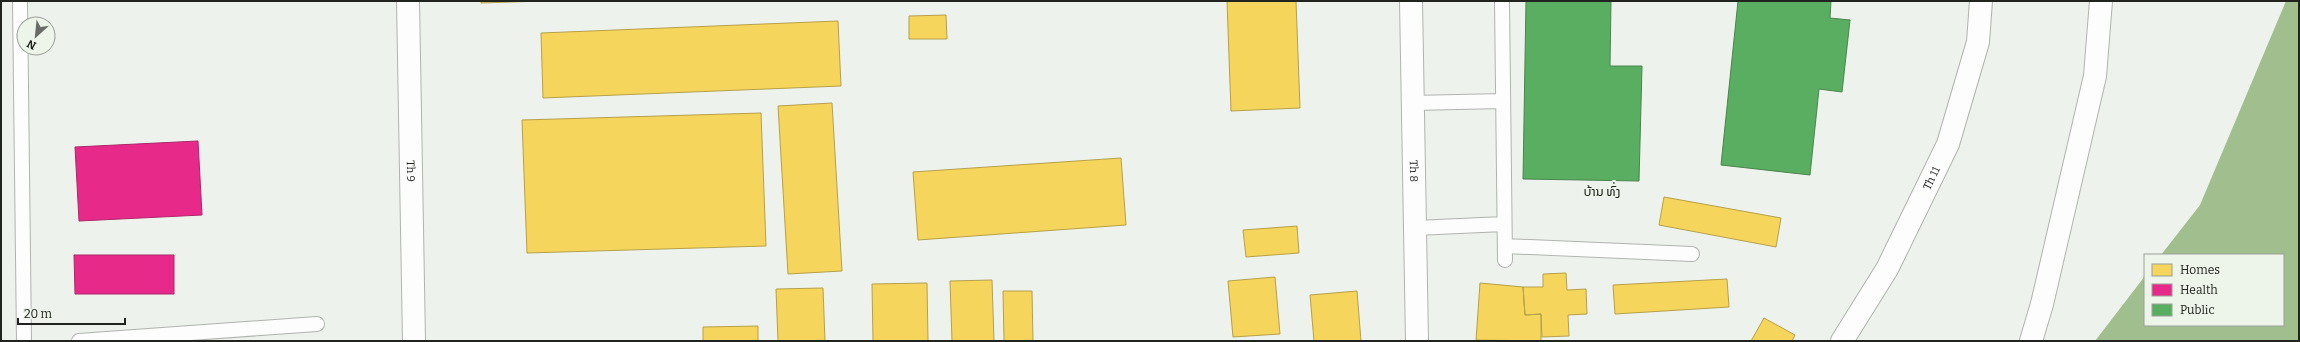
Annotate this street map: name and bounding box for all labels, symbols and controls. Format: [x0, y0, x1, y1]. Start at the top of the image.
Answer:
north arrow [16, 16, 56, 56]
text: N [25, 37, 38, 52]
street label: Th 9 [404, 160, 418, 182]
street label: Th 8 [1407, 160, 1421, 182]
street label: Th 11 [1920, 164, 1943, 192]
district label: ບ້ານ ທົ່ງ [1583, 181, 1621, 199]
legend [2144, 254, 2284, 326]
text: Homes [2180, 263, 2220, 277]
text: Health [2180, 283, 2218, 297]
scale bar [18, 300, 125, 326]
text: Public [2180, 303, 2215, 317]
text: 20 m [24, 307, 53, 321]

